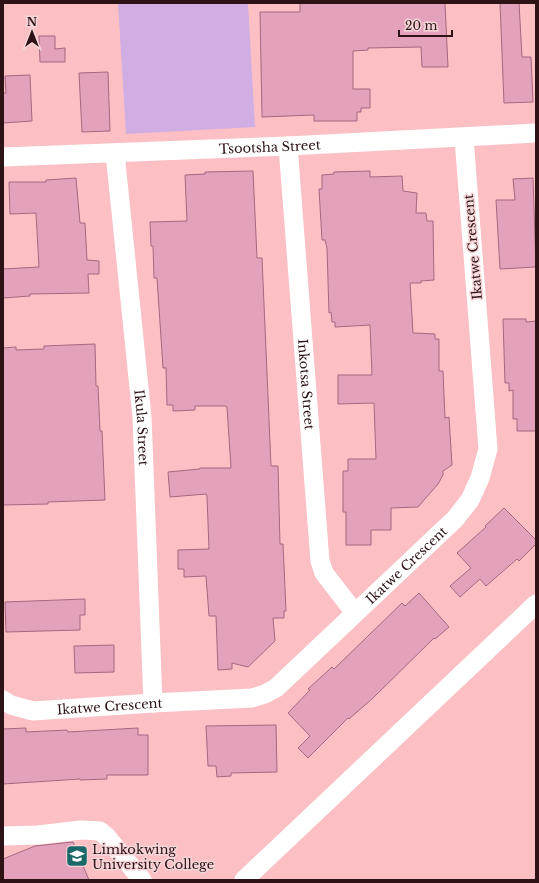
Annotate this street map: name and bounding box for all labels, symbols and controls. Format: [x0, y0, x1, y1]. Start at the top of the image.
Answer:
north arrow [12, 12, 52, 52]
scale bar [399, 12, 452, 38]
text: N [27, 15, 38, 29]
text: 20 m [405, 18, 437, 33]
street label: Tsootsha Street [219, 136, 321, 157]
street label: Ikatwe Crescent [460, 194, 486, 300]
street label: Inkotsa Street [294, 338, 318, 430]
street label: Ikula Street [131, 389, 152, 466]
street label: Ikatwe Crescent [362, 522, 451, 607]
street label: Ikatwe Crescent [56, 694, 163, 718]
place label: Limkokwing University College [92, 841, 214, 873]
school or university icon: Limkokwing University College [64, 843, 90, 869]

